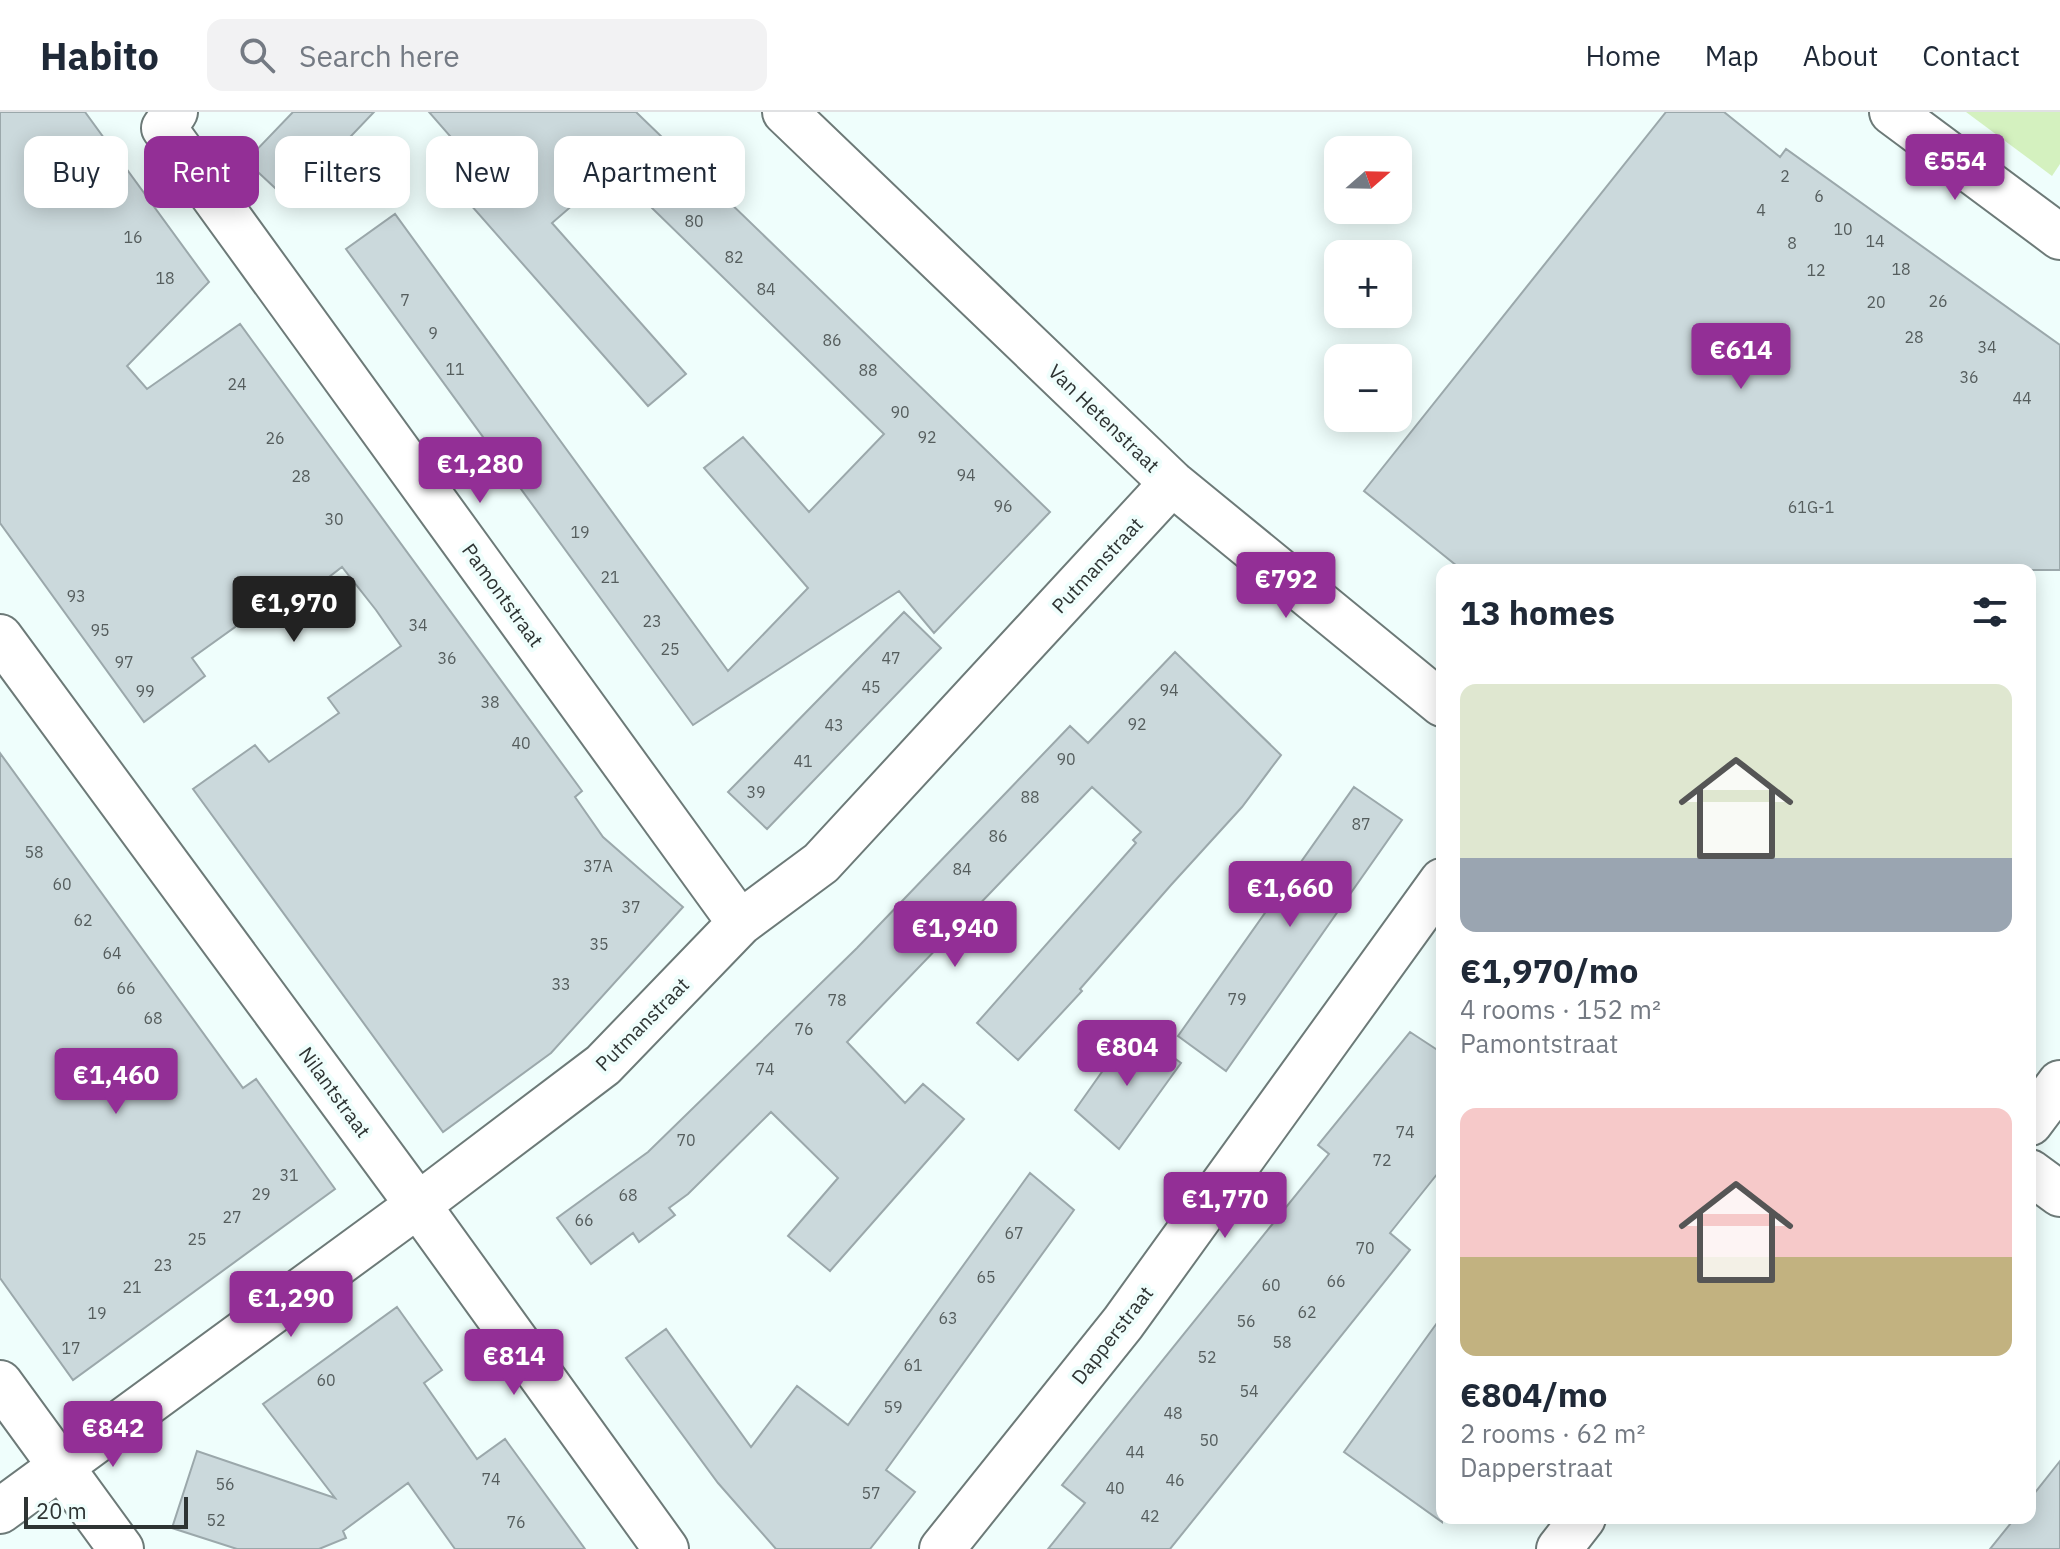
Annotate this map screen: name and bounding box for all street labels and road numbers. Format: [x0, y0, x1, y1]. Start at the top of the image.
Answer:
street label: Van Hetenstraat [1042, 358, 1166, 478]
street label: Putmanstraat [1045, 511, 1149, 619]
street label: Pamontstraat [456, 538, 550, 652]
street label: Putmanstraat [589, 971, 695, 1077]
street label: Nilantstraat [293, 1041, 377, 1143]
street label: Dapperstraat [1065, 1280, 1159, 1390]

